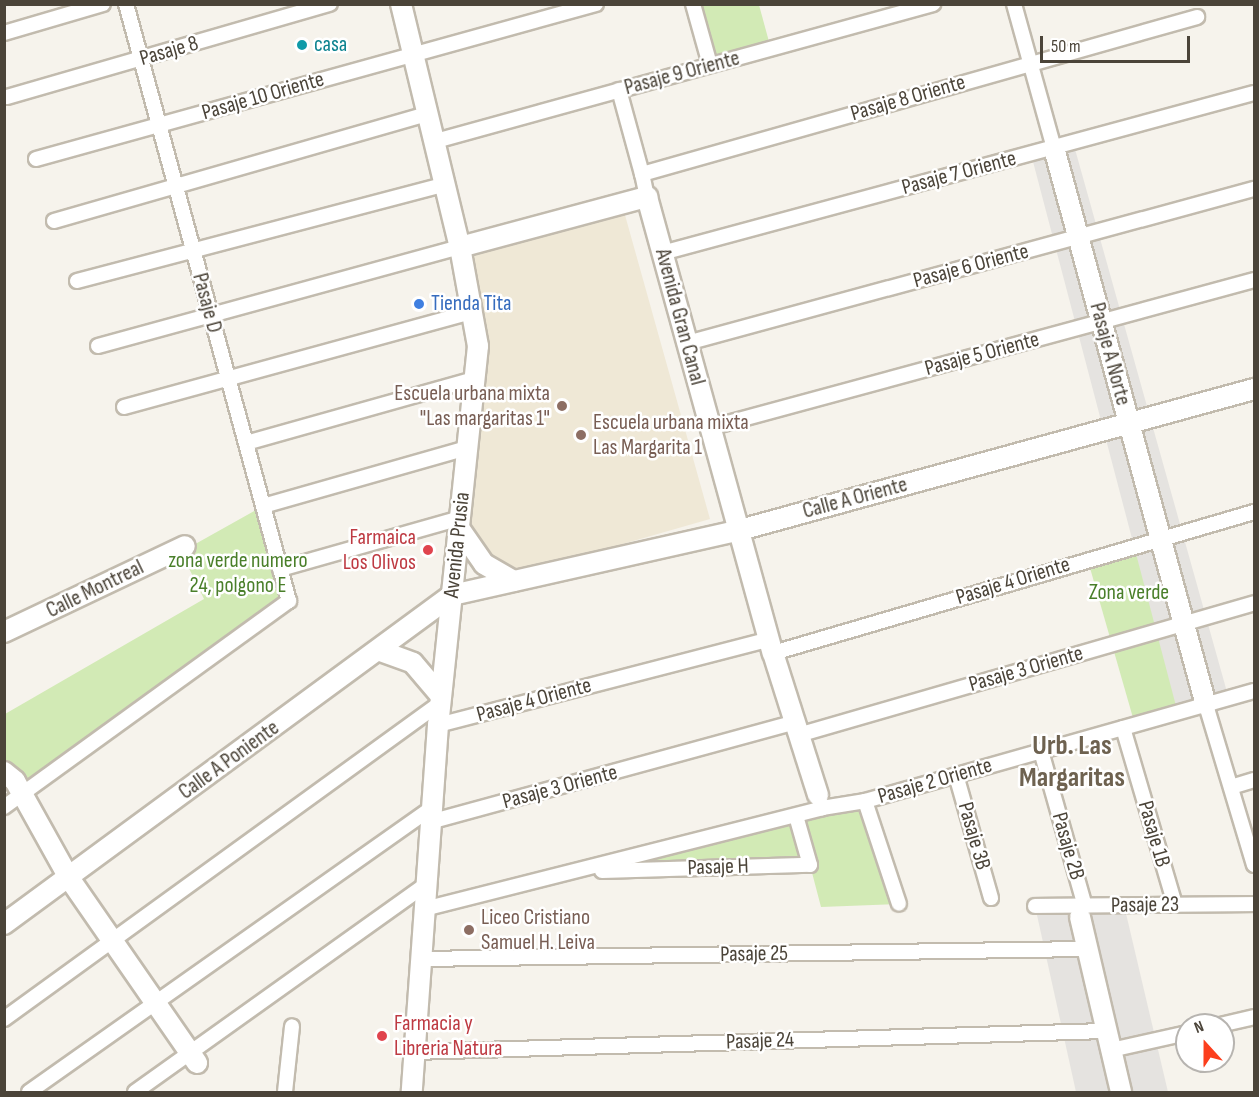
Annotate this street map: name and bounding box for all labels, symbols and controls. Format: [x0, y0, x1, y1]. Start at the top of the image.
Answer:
scale bar [1043, 24, 1193, 62]
street label: Pasaje 8 [137, 30, 201, 72]
place label: casa [314, 32, 347, 58]
text: 50 m [1051, 36, 1081, 57]
marker: casa [295, 38, 309, 52]
street label: Pasaje 9 Oriente [621, 45, 743, 101]
street label: Pasaje 10 Oriente [199, 66, 327, 126]
street label: Pasaje 8 Oriente [848, 69, 968, 127]
street label: Pasaje 7 Oriente [899, 145, 1019, 201]
street label: Pasaje 6 Oriente [910, 238, 1032, 294]
street label: Avenida Gran Canal [649, 246, 711, 388]
street label: Pasaje D [186, 270, 228, 336]
place label: Tienda Tita [431, 291, 512, 317]
marker: Tienda Tita [412, 297, 426, 311]
street label: Pasaje A Norte [1084, 300, 1136, 408]
street label: Pasaje 5 Oriente [922, 326, 1042, 382]
place label: Escuela urbana mixta "Las margaritas 1" [394, 380, 550, 432]
marker: Escuela urbana mixta "Las margaritas 1" [555, 399, 569, 413]
place label: Escuela urbana mixta Las Margarita 1 [593, 409, 749, 460]
marker: Escuela urbana mixta Las Margarita 1 [574, 428, 588, 442]
street label: Calle A Oriente [800, 471, 910, 525]
street label: Avenida Prusia [438, 491, 476, 599]
place label: Farmaica Los Olivos [343, 524, 416, 576]
marker: Farmaica Los Olivos [421, 543, 435, 557]
park label: zona verde numero 24, polgono E [168, 547, 308, 598]
street label: Pasaje 4 Oriente [953, 551, 1073, 611]
street label: Calle Montreal [42, 554, 148, 624]
park label: Zona verde [1089, 580, 1169, 606]
street label: Pasaje 3 Oriente [966, 640, 1086, 698]
street label: Pasaje 4 Oriente [474, 672, 594, 728]
street label: Calle A Poniente [174, 715, 284, 805]
district label: Urb. Las Margaritas [1019, 729, 1125, 795]
street label: Pasaje 2 Oriente [875, 752, 995, 810]
street label: Pasaje 3 Oriente [500, 759, 620, 815]
street label: Pasaje 1B [1132, 798, 1176, 870]
street label: Pasaje 3B [952, 799, 996, 873]
street label: Pasaje 2B [1046, 809, 1090, 883]
street label: Pasaje H [687, 853, 749, 881]
street label: Pasaje 23 [1111, 891, 1179, 919]
place label: Liceo Cristiano Samuel H. Leiva [481, 904, 595, 956]
marker: Liceo Cristiano Samuel H. Leiva [462, 923, 476, 937]
street label: Pasaje 25 [720, 940, 788, 968]
place label: Farmacia y Libreria Natura [394, 1010, 503, 1062]
north arrow [1175, 1013, 1235, 1073]
text: N [1192, 1017, 1206, 1038]
street label: Pasaje 24 [725, 1027, 795, 1055]
marker: Farmacia y Libreria Natura [375, 1029, 389, 1043]

